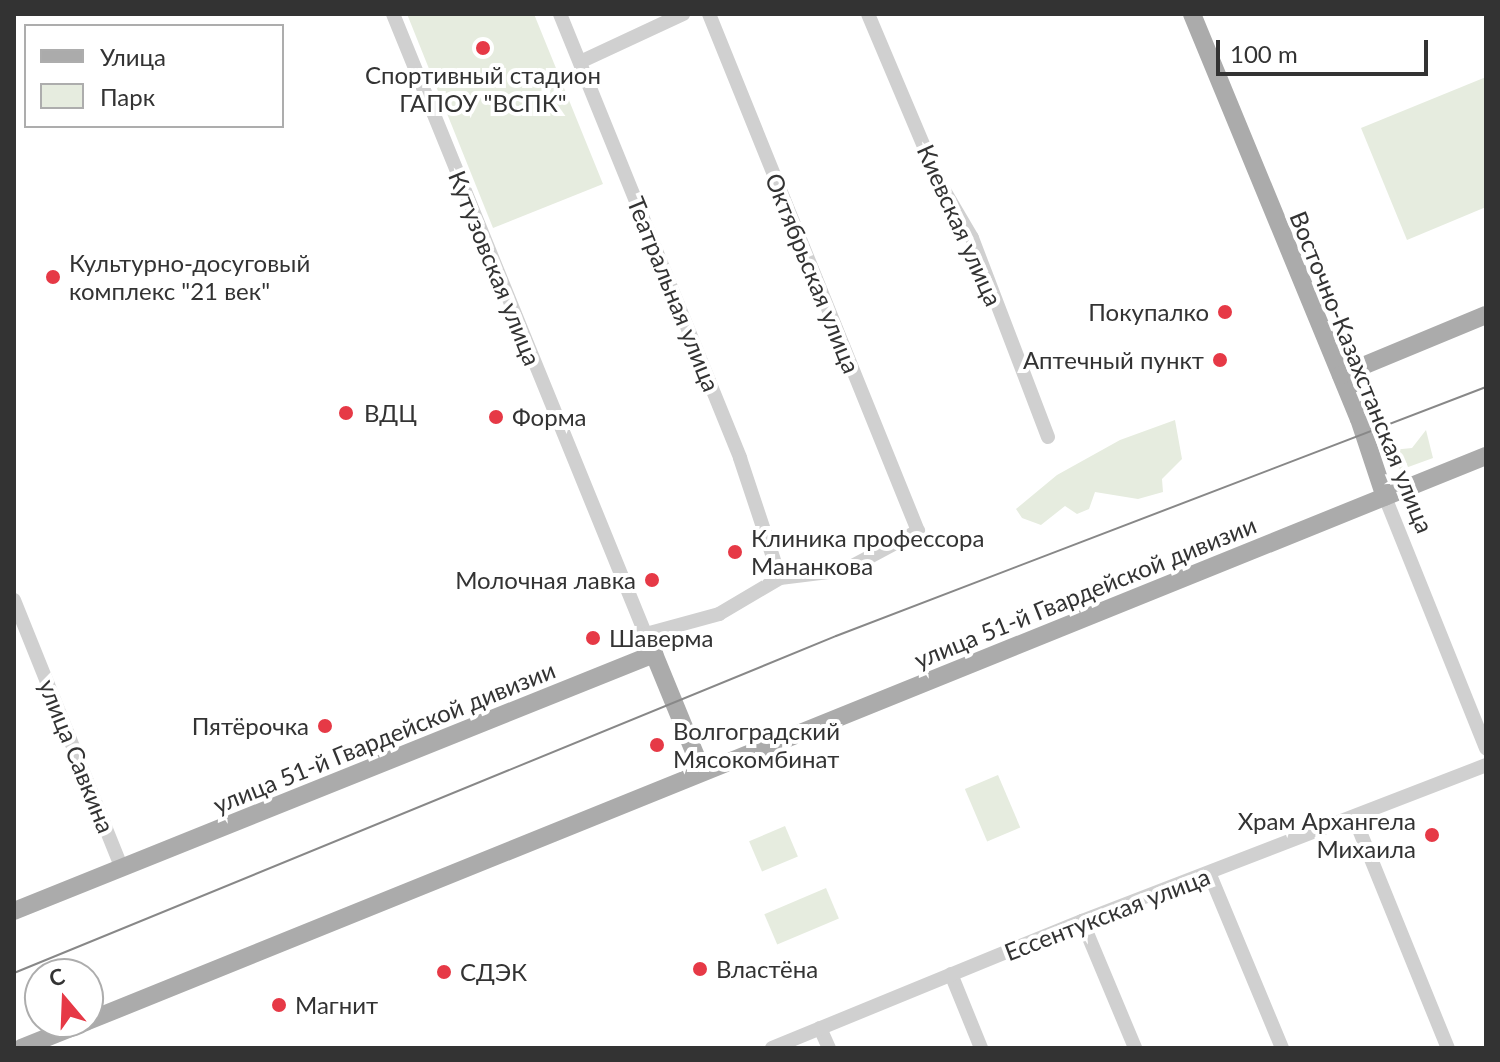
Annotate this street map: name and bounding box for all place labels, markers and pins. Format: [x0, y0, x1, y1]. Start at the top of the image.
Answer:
marker: Спортивный стадион ГАПОУ "ВСПК" [474, 39, 492, 57]
place label: Спортивный стадион ГАПОУ "ВСПК" [365, 61, 601, 117]
place label: Культурно-досуговый комплекс "21 век" [69, 249, 310, 305]
marker: Культурно-досуговый комплекс "21 век" [44, 268, 62, 286]
place label: Покупалко [1088, 298, 1209, 326]
marker: Покупалко [1216, 303, 1234, 321]
place label: Аптечный пункт [1023, 346, 1204, 374]
marker: Аптечный пункт [1211, 351, 1229, 369]
place label: ВДЦ [364, 399, 417, 427]
marker: ВДЦ [335, 402, 357, 424]
place label: Форма [512, 403, 587, 431]
marker: Форма [487, 408, 505, 426]
place label: Клиника профессора Мананкова [751, 524, 984, 580]
marker: Клиника профессора Мананкова [726, 543, 744, 561]
place label: Молочная лавка [455, 566, 636, 594]
marker: Молочная лавка [643, 571, 661, 589]
place label: Шаверма [609, 624, 713, 652]
marker: Шаверма [584, 629, 602, 647]
place label: Пятёрочка [192, 712, 309, 740]
marker: Пятёрочка [316, 717, 334, 735]
place label: Волгоградский Мясокомбинат [673, 717, 840, 773]
marker: Волгоградский Мясокомбинат [648, 736, 666, 754]
place label: Храм Архангела Михаила [1238, 807, 1416, 863]
marker: Храм Архангела Михаила [1423, 826, 1441, 844]
place label: Властёна [716, 955, 818, 983]
place label: СДЭК [460, 958, 527, 986]
marker: Властёна [691, 960, 709, 978]
marker: СДЭК [435, 963, 453, 981]
place label: Магнит [295, 991, 378, 1019]
marker: Магнит [270, 996, 288, 1014]

